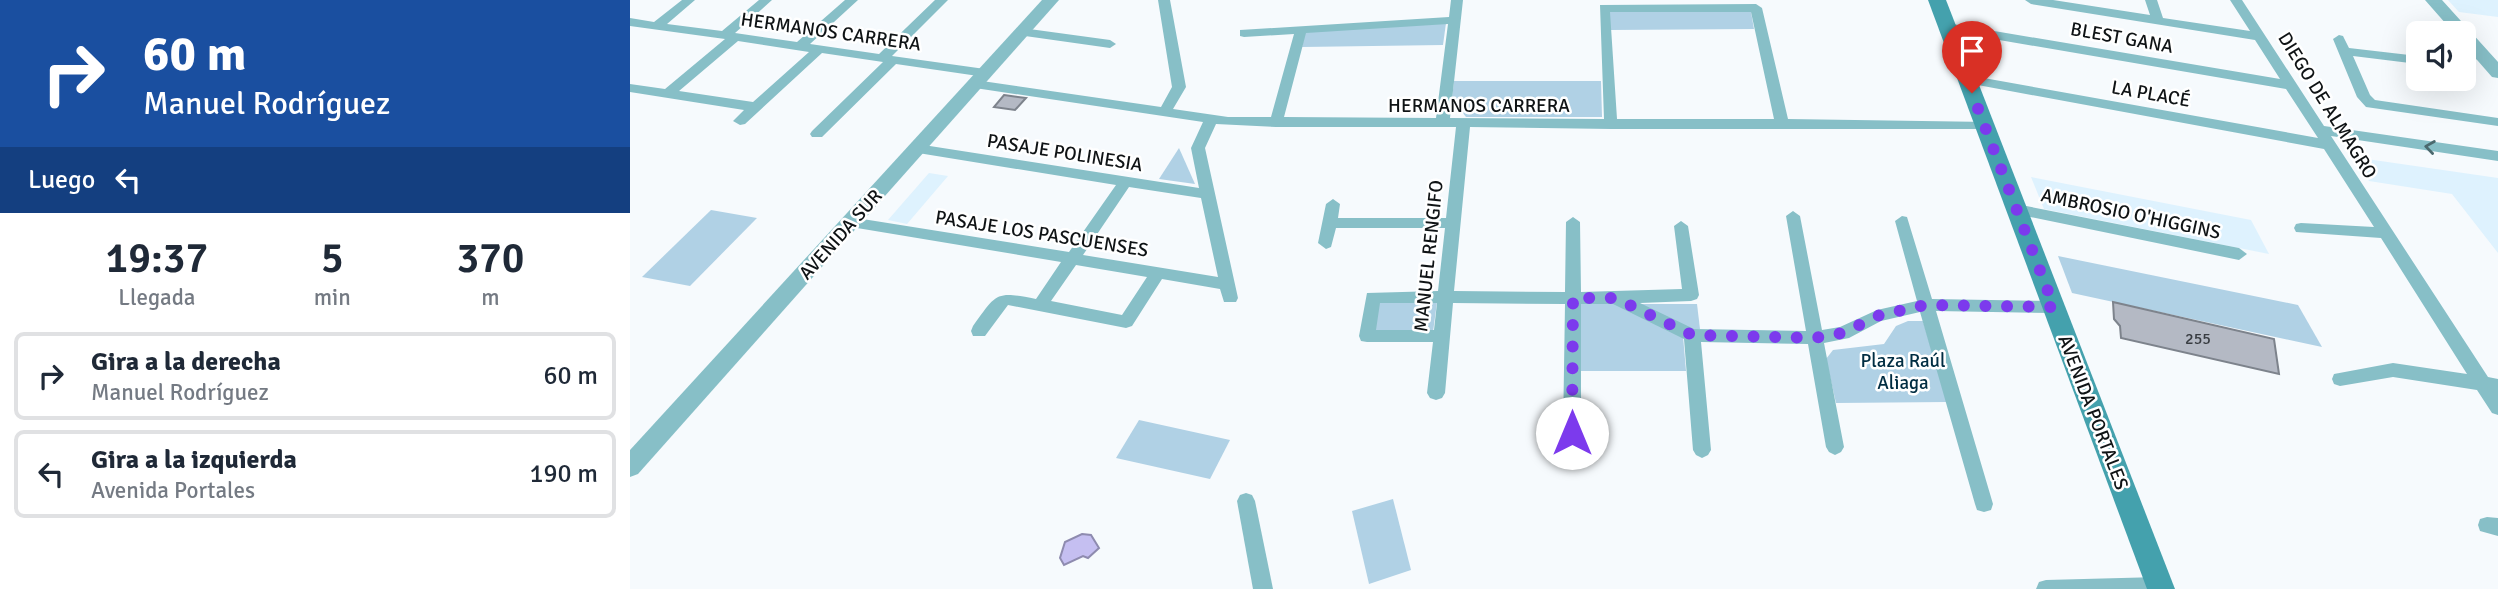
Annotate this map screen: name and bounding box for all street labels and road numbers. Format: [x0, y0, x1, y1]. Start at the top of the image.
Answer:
street label: HERMANOS CARRERA [739, 7, 923, 57]
street label: BLEST GANA [2069, 17, 2175, 59]
street label: DIEGO DE ALMAGRO [2272, 28, 2382, 183]
street label: LA PLACÉ [2110, 75, 2192, 113]
street label: HERMANOS CARRERA [1388, 94, 1570, 118]
street label: PASAJE POLINESIA [985, 129, 1145, 177]
street label: MANUEL RENGIFO [1409, 179, 1449, 333]
street label: AMBROSIO O'HIGGINS [2039, 183, 2223, 245]
street label: AVENIDA SUR [794, 185, 888, 285]
street label: PASAJE LOS PASCUENSES [934, 205, 1150, 263]
street label: AVENIDA PORTALES [2052, 332, 2134, 493]

